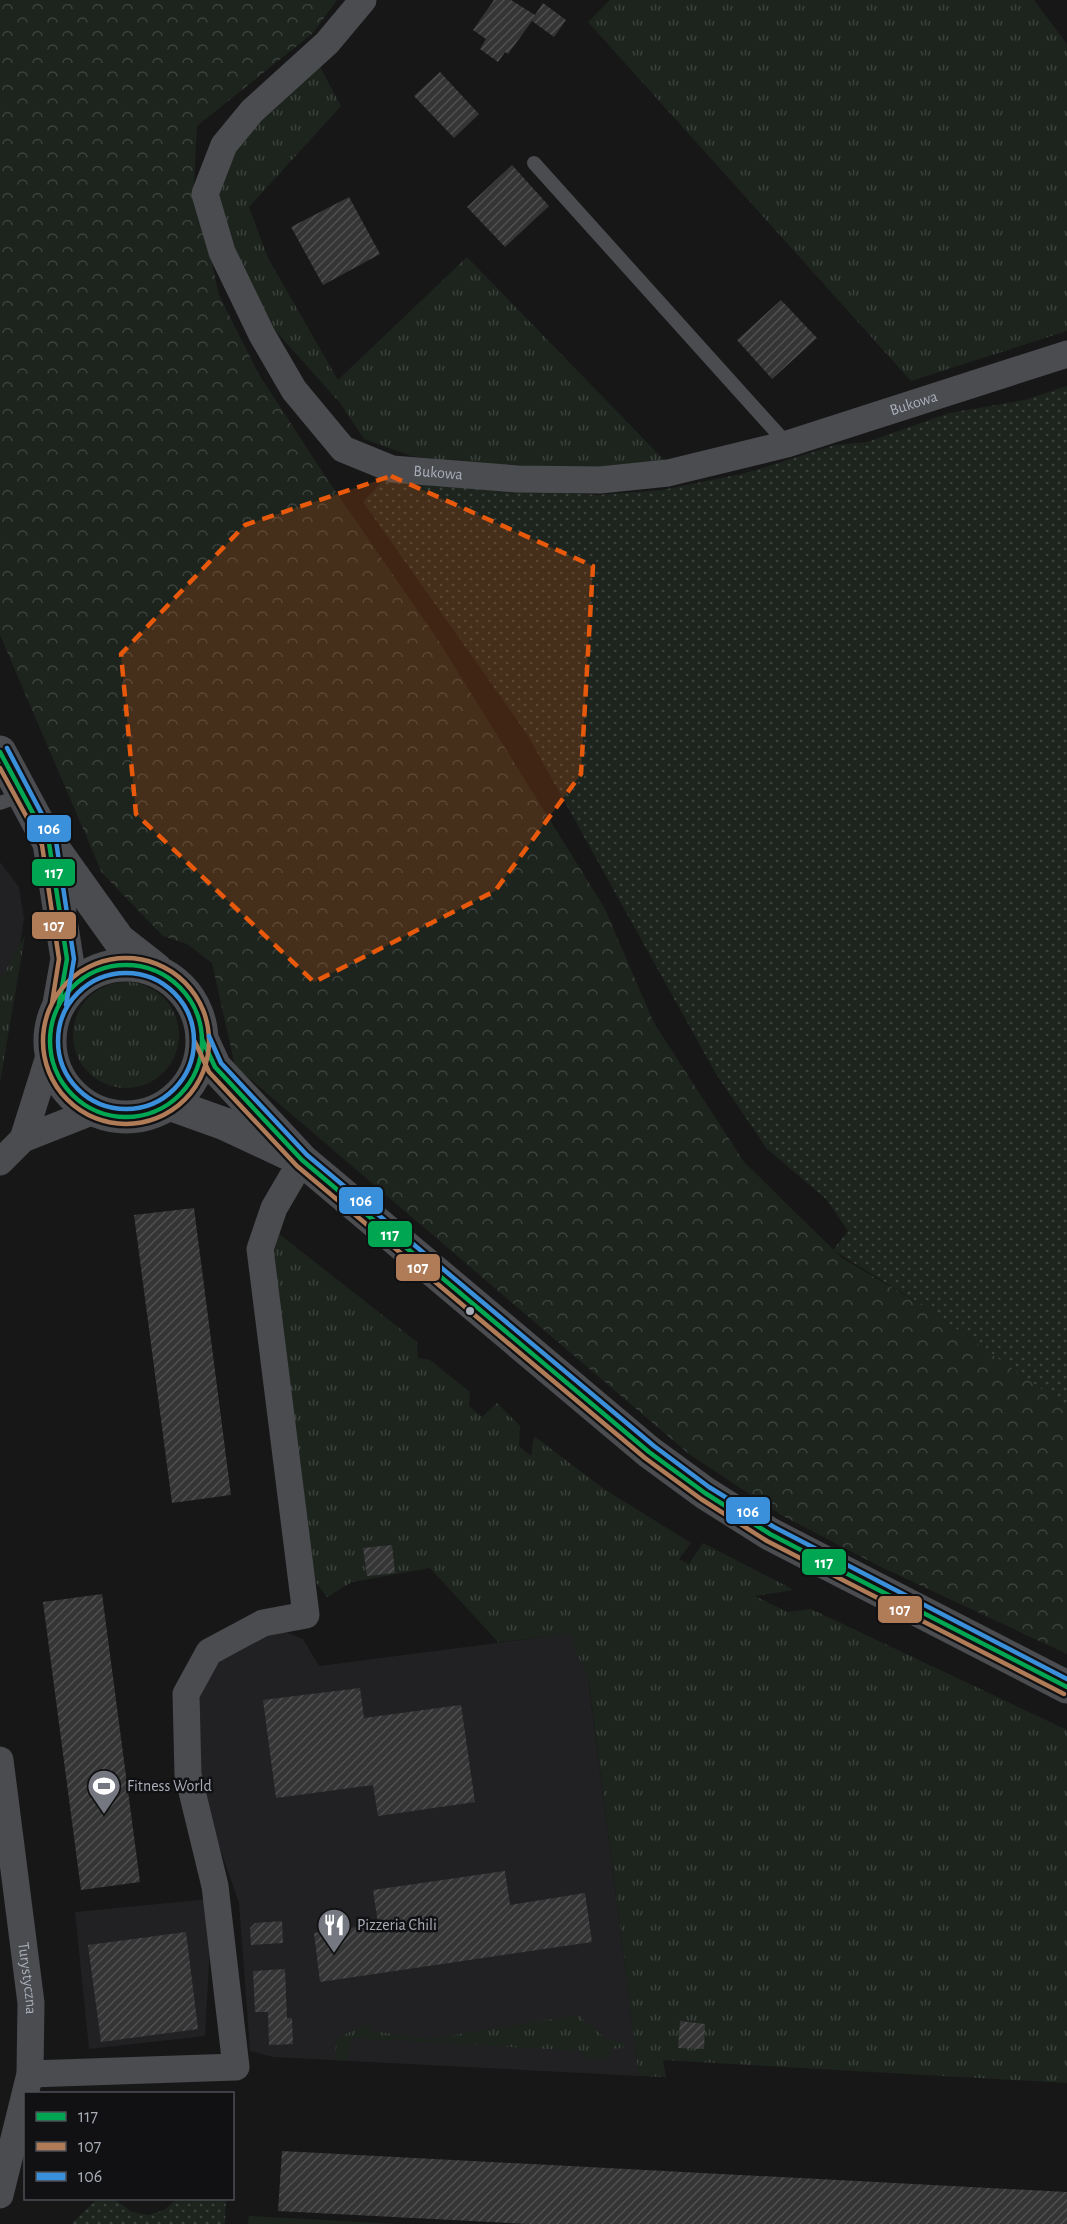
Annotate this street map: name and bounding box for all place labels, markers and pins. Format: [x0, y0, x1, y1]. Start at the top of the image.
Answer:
unlabelled marker [464, 1305, 476, 1317]
sports icon: Fitness World [86, 1768, 122, 1815]
place label: Fitness World [127, 1778, 212, 1794]
restaurant icon: Pizzeria Chili [316, 1907, 352, 1954]
place label: Pizzeria Chili [357, 1917, 437, 1933]

